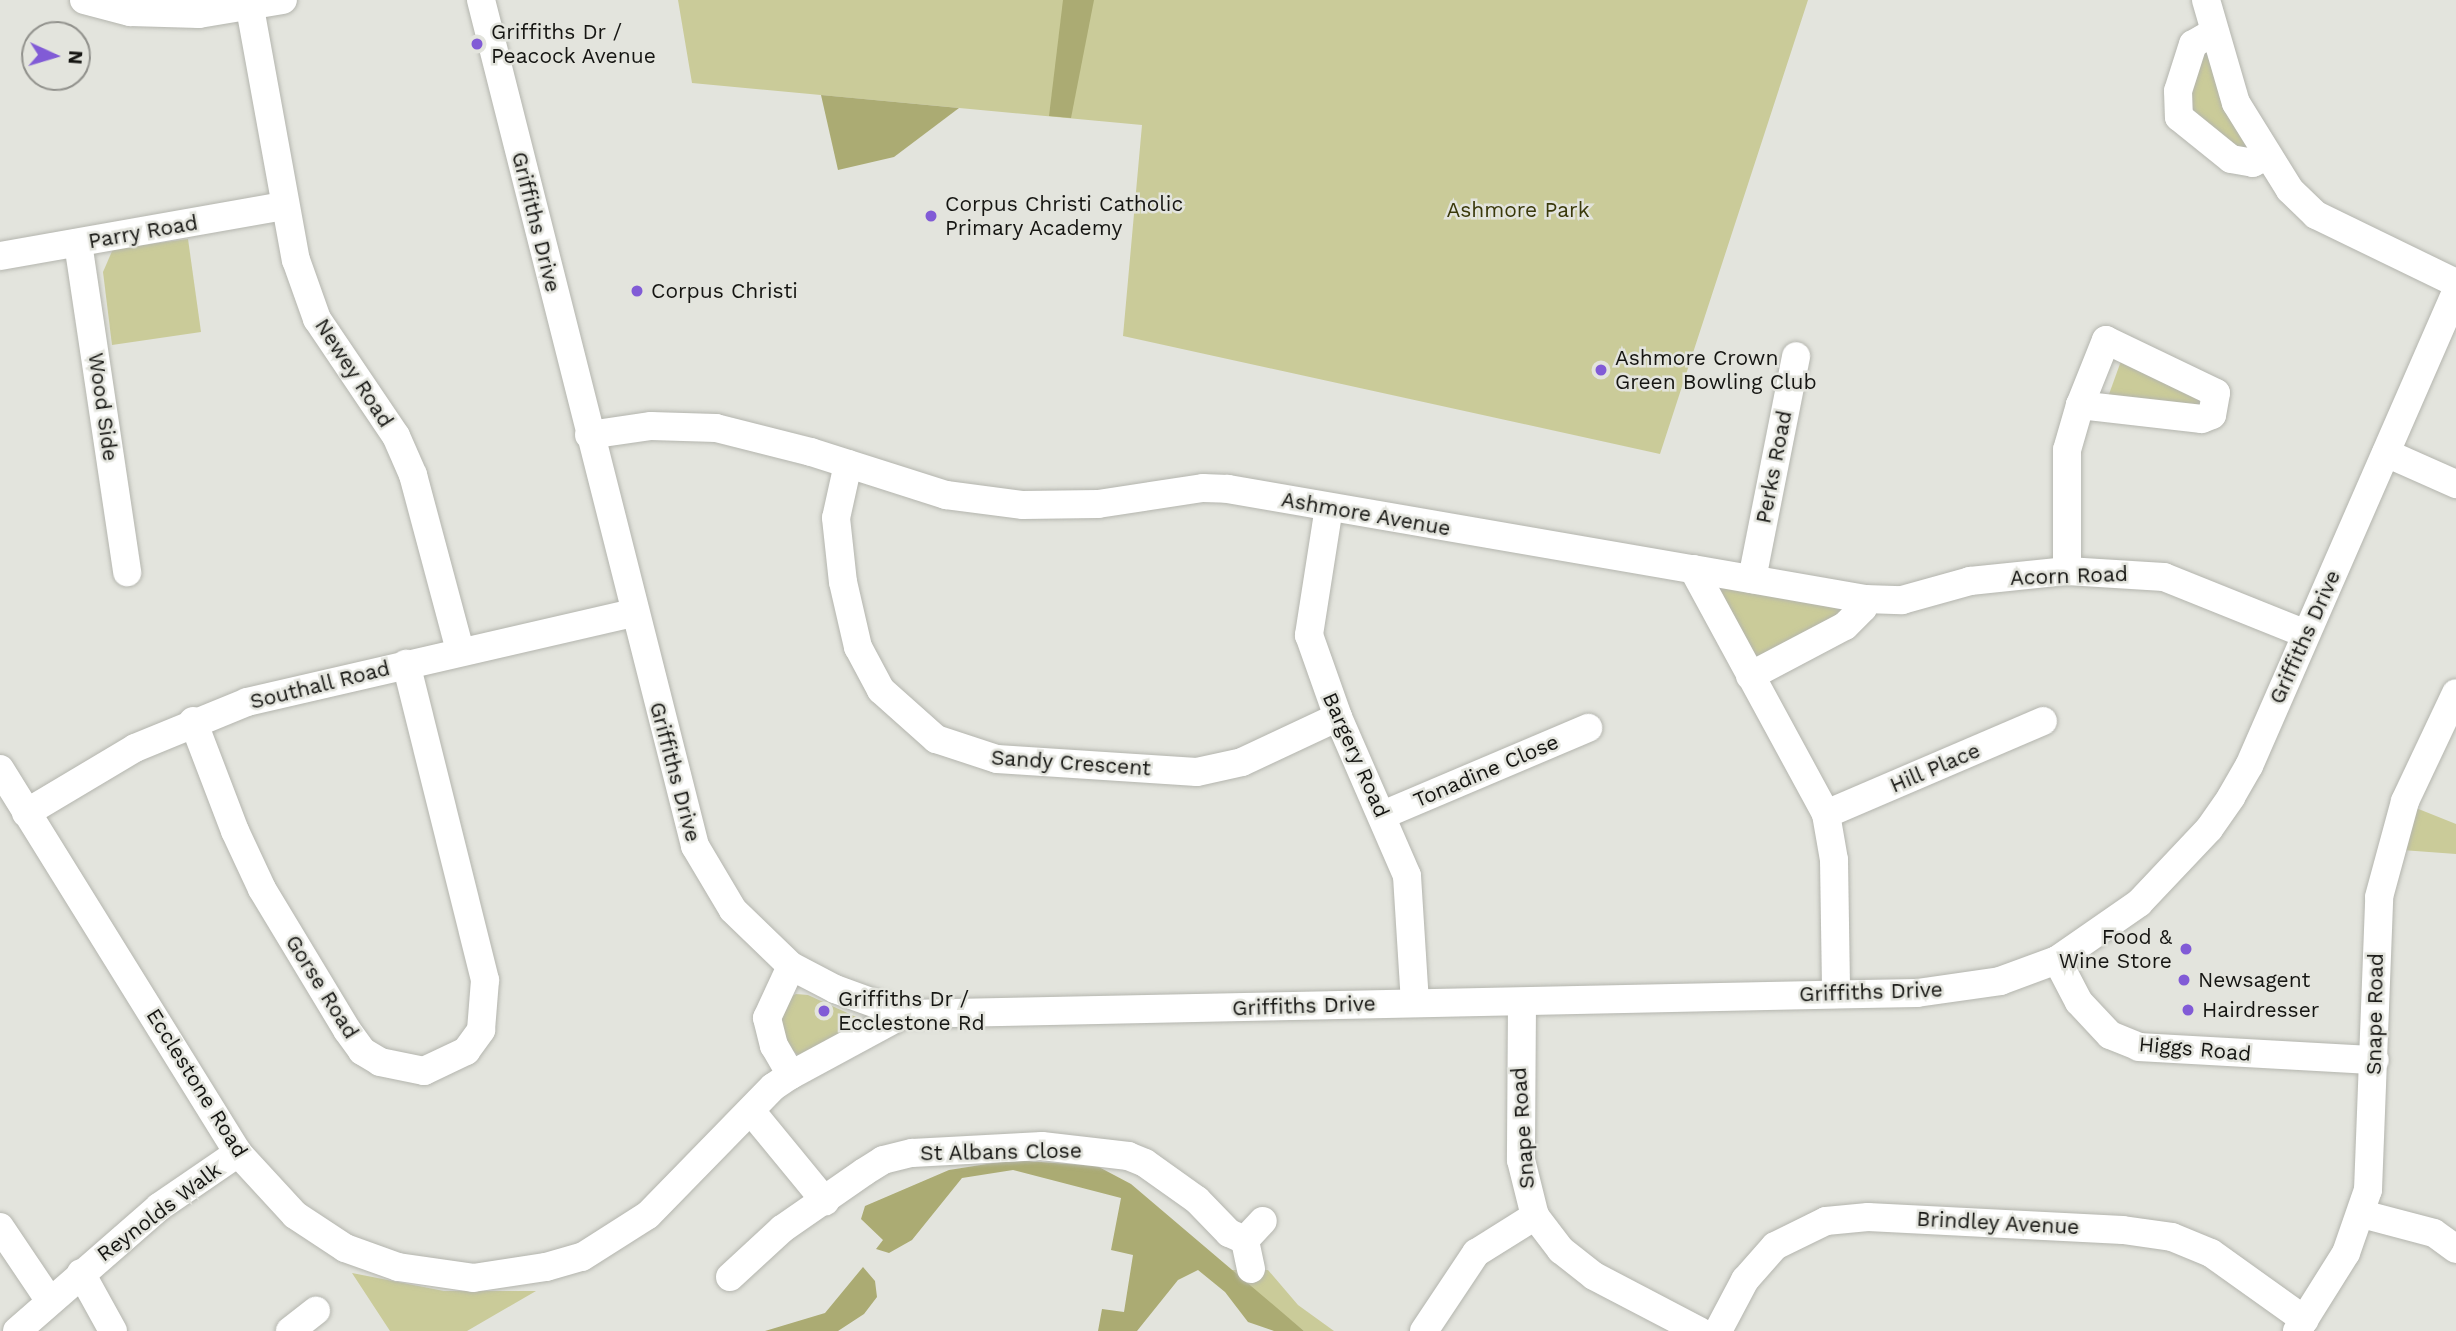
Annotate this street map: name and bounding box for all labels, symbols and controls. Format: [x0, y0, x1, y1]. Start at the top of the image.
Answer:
place label: Griffiths Dr / Peacock Avenue [491, 19, 657, 69]
north arrow [21, 21, 91, 91]
marker: Griffiths Dr / Peacock Avenue [469, 36, 485, 52]
text: N [63, 50, 87, 65]
street label: Griffiths Drive [506, 149, 566, 295]
place label: Corpus Christi Catholic Primary Academy [945, 191, 1183, 241]
park label: Ashmore Park [1446, 197, 1590, 223]
marker: Corpus Christi Catholic Primary Academy [923, 208, 939, 224]
street label: Parry Road [86, 210, 200, 254]
place label: Corpus Christi [651, 278, 798, 304]
marker: Corpus Christi [629, 283, 645, 299]
street label: Newey Road [309, 314, 399, 432]
place label: Ashmore Crown Green Bowling Club [1615, 345, 1817, 395]
street label: Wood Side [83, 351, 123, 463]
marker: Ashmore Crown Green Bowling Club [1593, 362, 1609, 378]
street label: Perks Road [1751, 408, 1797, 526]
street label: Ashmore Avenue [1279, 487, 1453, 541]
street label: Acorn Road [2010, 561, 2128, 591]
street label: Griffiths Drive [2264, 566, 2346, 708]
street label: Southall Road [247, 655, 393, 715]
street label: Bargery Road [1317, 688, 1395, 822]
street label: Griffiths Drive [644, 699, 706, 845]
street label: Tonadine Close [1410, 729, 1562, 813]
street label: Hill Place [1886, 738, 1984, 798]
street label: Sandy Crescent [990, 745, 1152, 781]
place label: Food & Wine Store [2059, 924, 2172, 974]
street label: Gorse Road [280, 930, 364, 1044]
marker: Food & Wine Store [2178, 941, 2194, 957]
street label: Snape Road [2361, 953, 2389, 1075]
place label: Newsagent [2198, 967, 2310, 993]
marker: Newsagent [2176, 972, 2192, 988]
street label: Griffiths Drive [1799, 977, 1943, 1007]
place label: Griffiths Dr / Ecclestone Rd [838, 986, 985, 1036]
street label: Griffiths Drive [1232, 991, 1376, 1021]
place label: Hairdresser [2202, 997, 2319, 1023]
marker: Hairdresser [2180, 1002, 2196, 1018]
marker: Griffiths Dr / Ecclestone Rd [816, 1003, 832, 1019]
street label: Ecclestone Road [141, 1004, 253, 1162]
street label: Higgs Road [2138, 1032, 2252, 1066]
street label: Snape Road [1506, 1066, 1540, 1190]
street label: St Albans Close [919, 1138, 1083, 1166]
street label: Reynolds Walk [92, 1157, 226, 1267]
street label: Brindley Avenue [1915, 1206, 2081, 1240]

